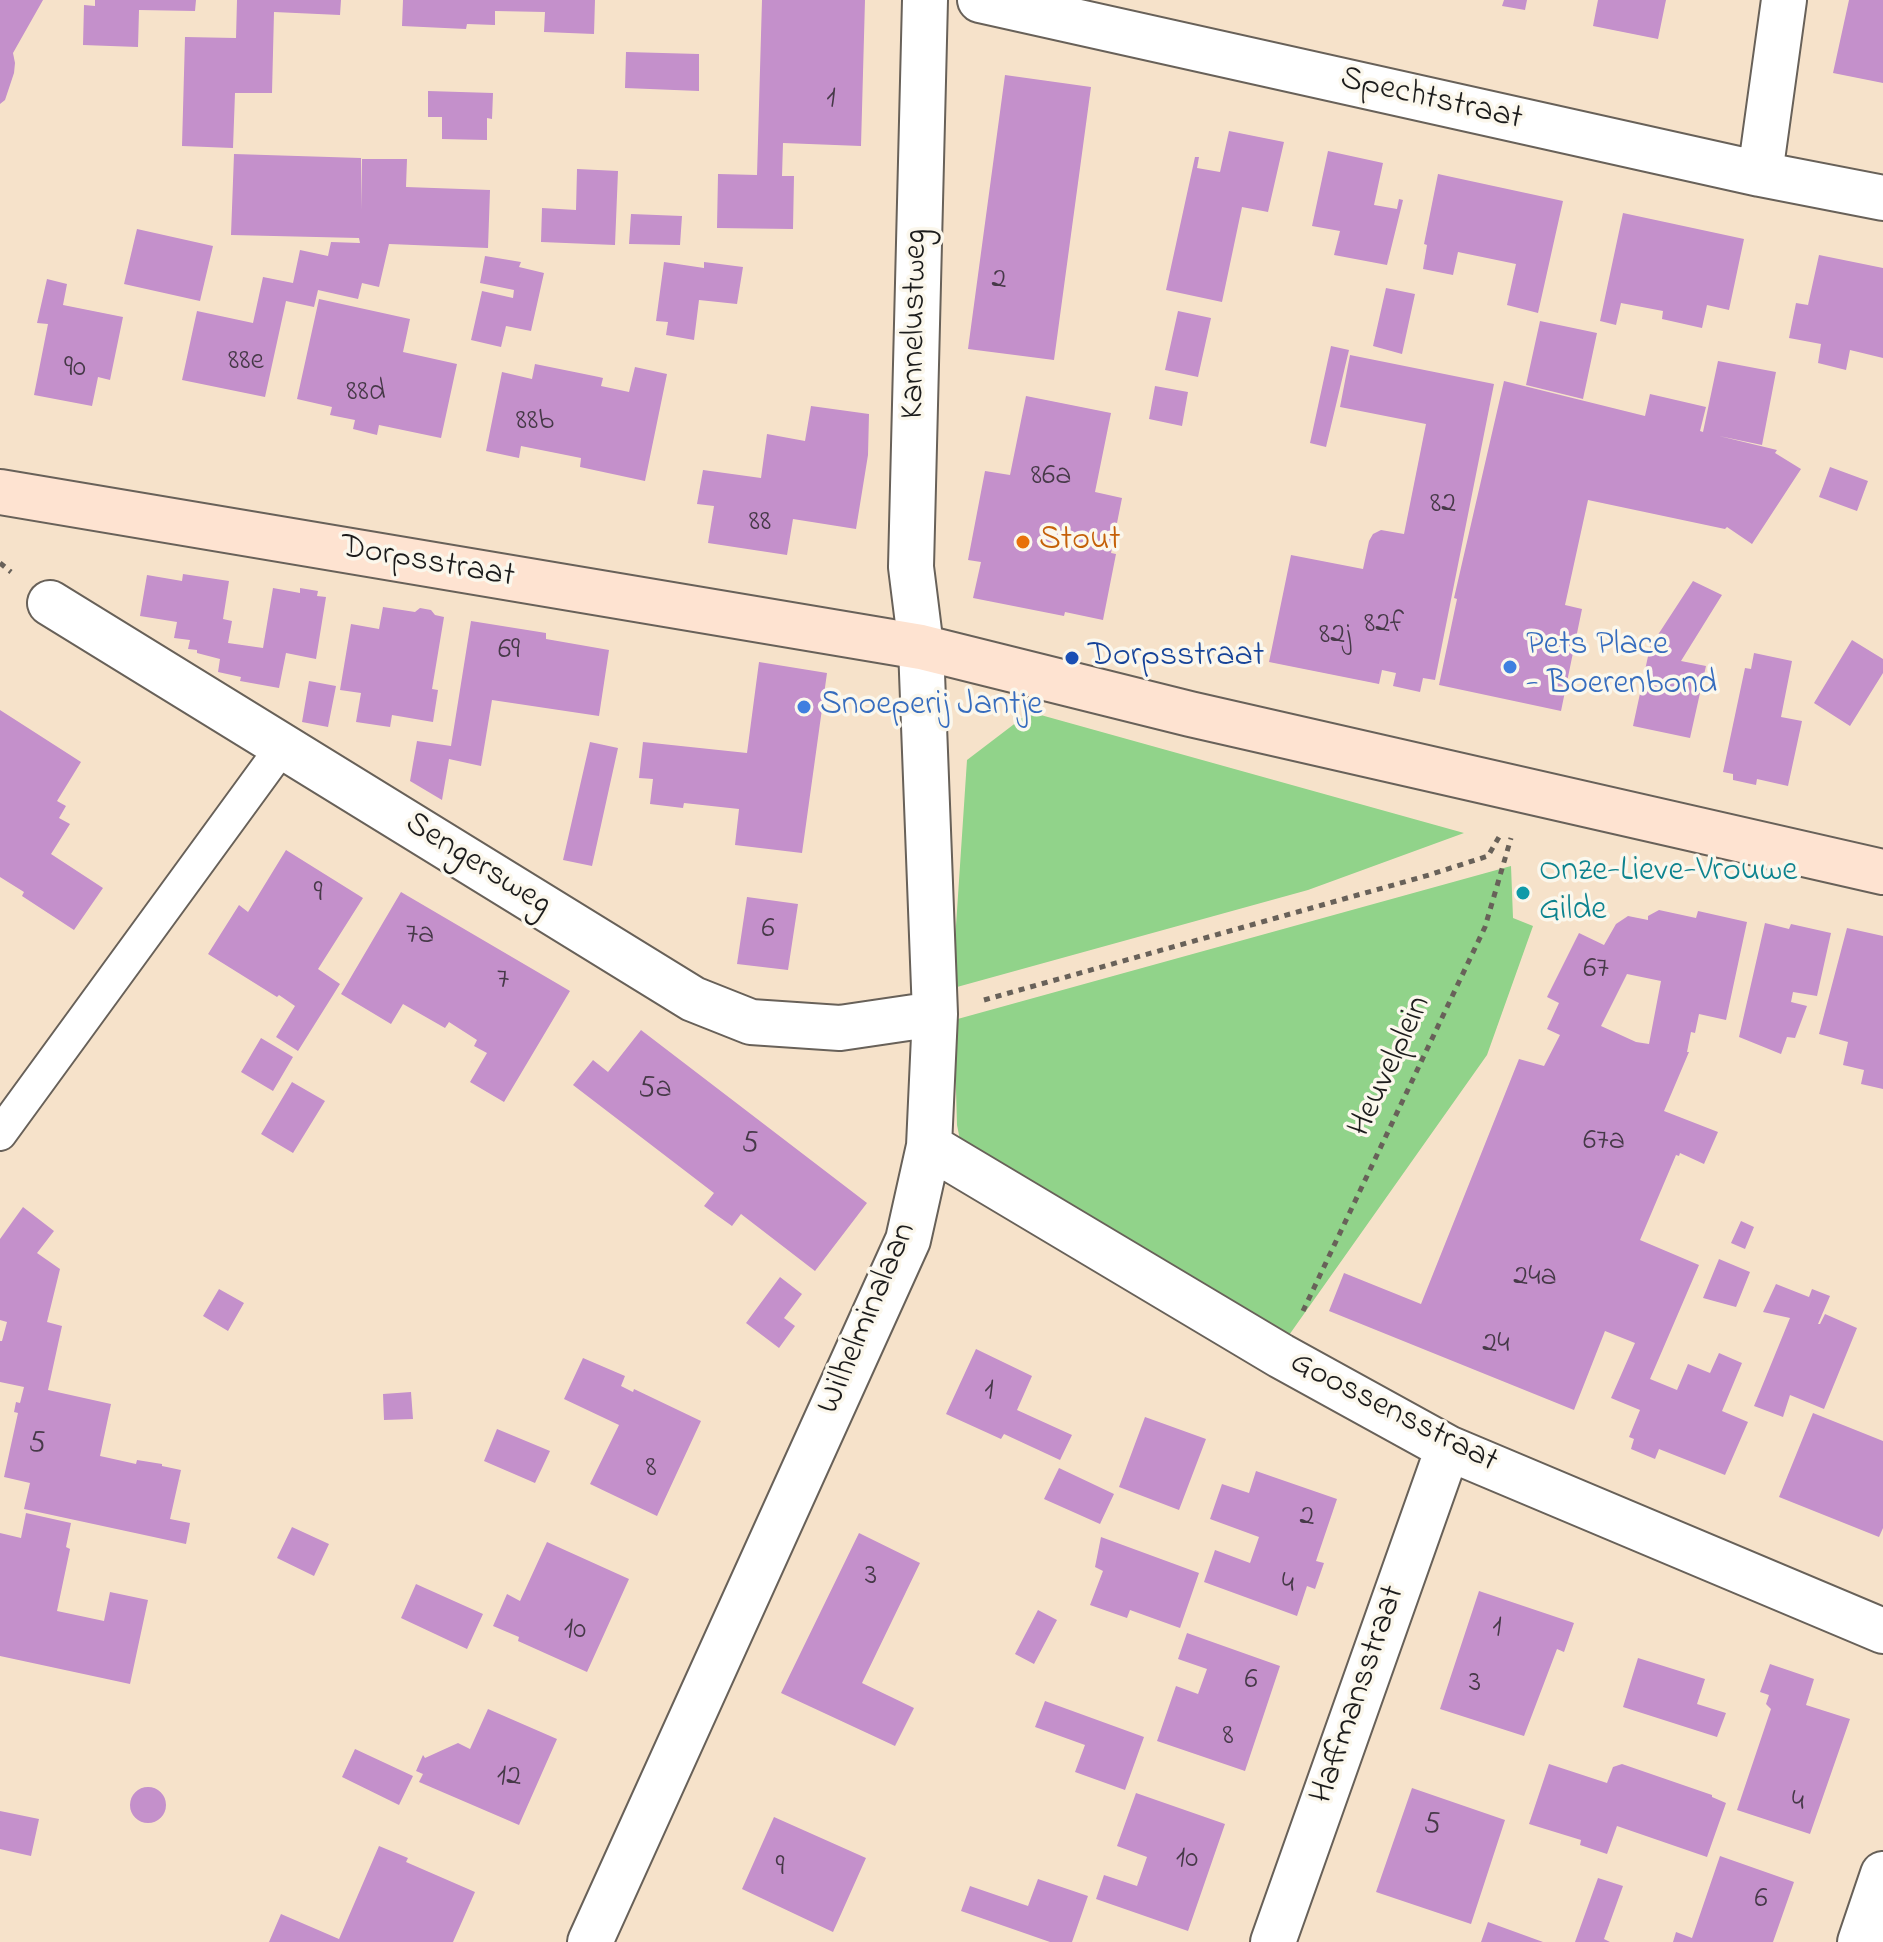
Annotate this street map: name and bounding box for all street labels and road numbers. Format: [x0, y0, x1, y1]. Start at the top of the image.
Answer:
street label: Spechtstraat [1336, 60, 1526, 142]
street label: Kannelustweg [895, 229, 939, 419]
street label: Dorpsstraat [337, 529, 517, 599]
street label: Sengersweg [396, 805, 558, 927]
street label: Heuvelplein [1342, 990, 1442, 1144]
street label: Wilhelminalaan [810, 1217, 928, 1421]
street label: Goossensstraat [1282, 1344, 1504, 1484]
street label: Haffmansstraat [1304, 1581, 1416, 1809]

